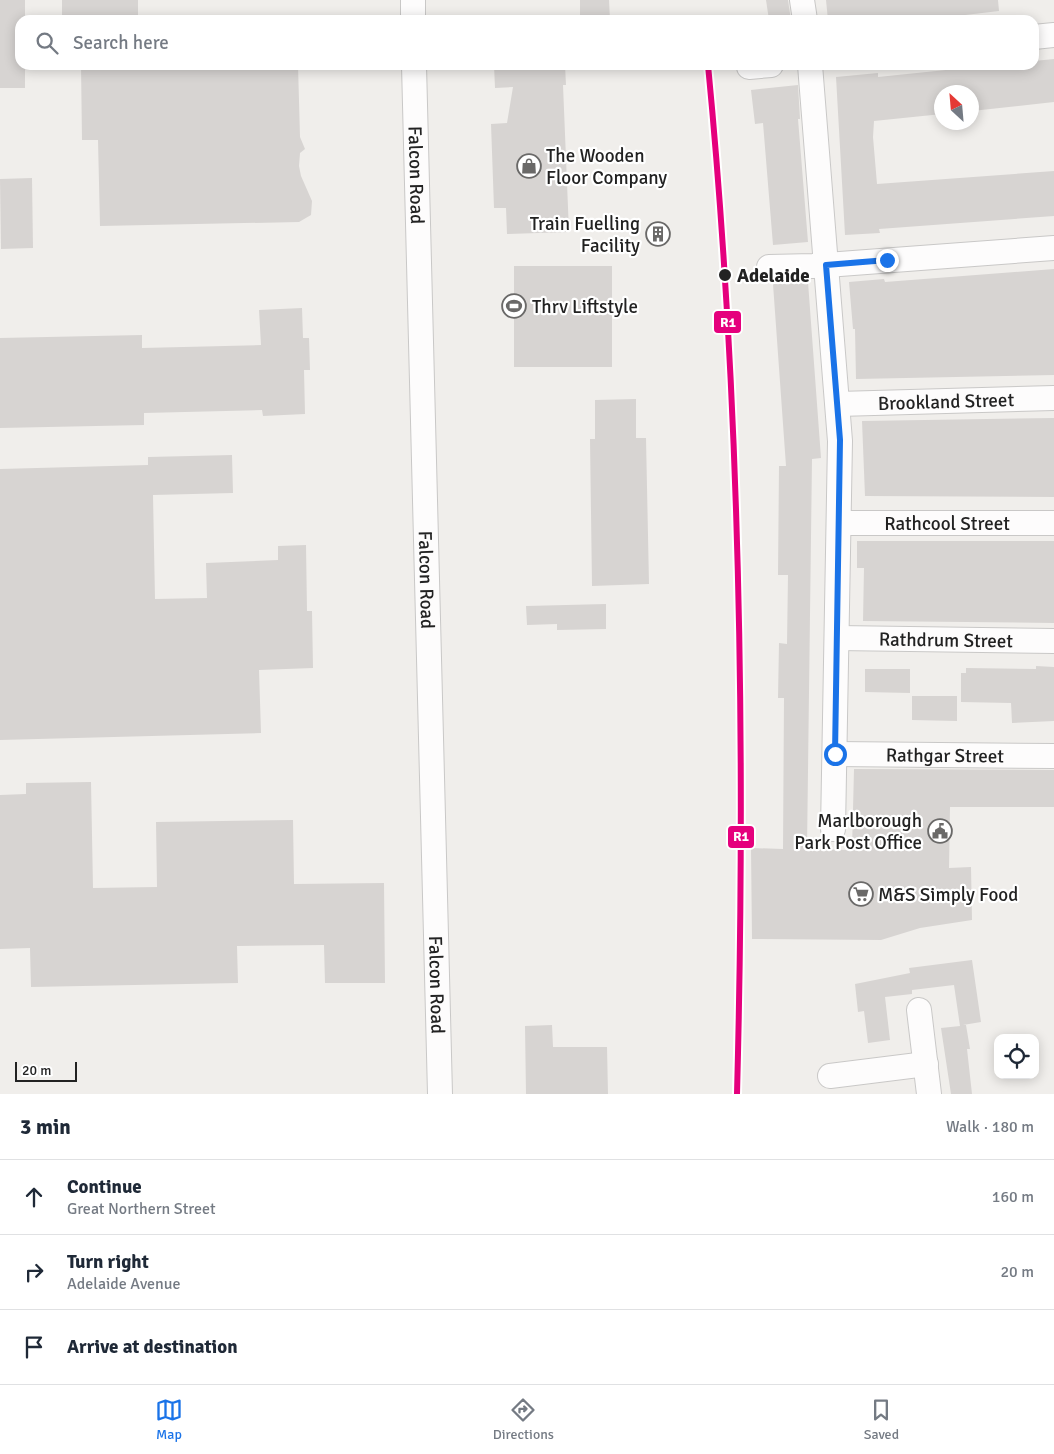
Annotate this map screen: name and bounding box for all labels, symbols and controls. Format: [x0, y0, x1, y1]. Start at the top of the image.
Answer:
search box [15, 15, 1039, 70]
icon: search [33, 29, 61, 57]
text: Search here [73, 31, 169, 55]
north arrow [934, 85, 979, 130]
street label: Falcon Road [403, 126, 429, 224]
place label: The Wooden Floor Company [546, 144, 667, 190]
shop icon: The Wooden Floor Company [516, 153, 542, 179]
place label: Train Fuelling Facility [530, 212, 640, 258]
building icon: Train Fuelling Facility [645, 221, 671, 247]
route end [876, 249, 899, 272]
place label: Adelaide [737, 264, 810, 288]
marker: Adelaide [717, 267, 733, 283]
sports icon: Thrv Liftstyle [501, 293, 527, 319]
place label: Thrv Liftstyle [532, 295, 638, 319]
line badge: R1 [713, 310, 742, 334]
text: R1 [720, 314, 737, 331]
street label: Brookland Street [878, 388, 1015, 416]
street label: Rathcool Street [884, 512, 1010, 536]
street label: Falcon Road [413, 530, 439, 629]
street label: Rathdrum Street [879, 628, 1014, 653]
route start [824, 743, 847, 766]
street label: Rathgar Street [886, 743, 1005, 769]
place label: Marlborough Park Post Office [794, 809, 922, 855]
public building icon: Marlborough Park Post Office [927, 818, 953, 844]
line badge: R1 [727, 825, 755, 849]
text: R1 [733, 828, 750, 845]
supermarket icon: M&S Simply Food [848, 881, 874, 907]
place label: M&S Simply Food [878, 883, 1018, 907]
street label: Falcon Road [423, 935, 449, 1034]
map controls [994, 1034, 1039, 1079]
button: locate [994, 1034, 1039, 1079]
scale bar [15, 1059, 78, 1082]
text: 20 m [22, 1062, 51, 1079]
text: 3 min [20, 1114, 71, 1140]
text: Walk · 180 m [946, 1117, 1034, 1137]
text: Continue [67, 1175, 142, 1199]
icon: ahead [20, 1183, 48, 1211]
text: 160 m [992, 1187, 1034, 1207]
text: Great Northern Street [67, 1199, 216, 1219]
text: Turn right [67, 1250, 149, 1274]
icon: right [20, 1258, 48, 1286]
text: 20 m [1000, 1262, 1034, 1282]
text: Adelaide Avenue [67, 1274, 180, 1294]
icon: arrive [20, 1333, 48, 1361]
text: Arrive at destination [67, 1335, 238, 1359]
tab: Map [155, 1396, 183, 1443]
tab: Directions [493, 1396, 554, 1443]
tab: Saved [864, 1396, 899, 1443]

